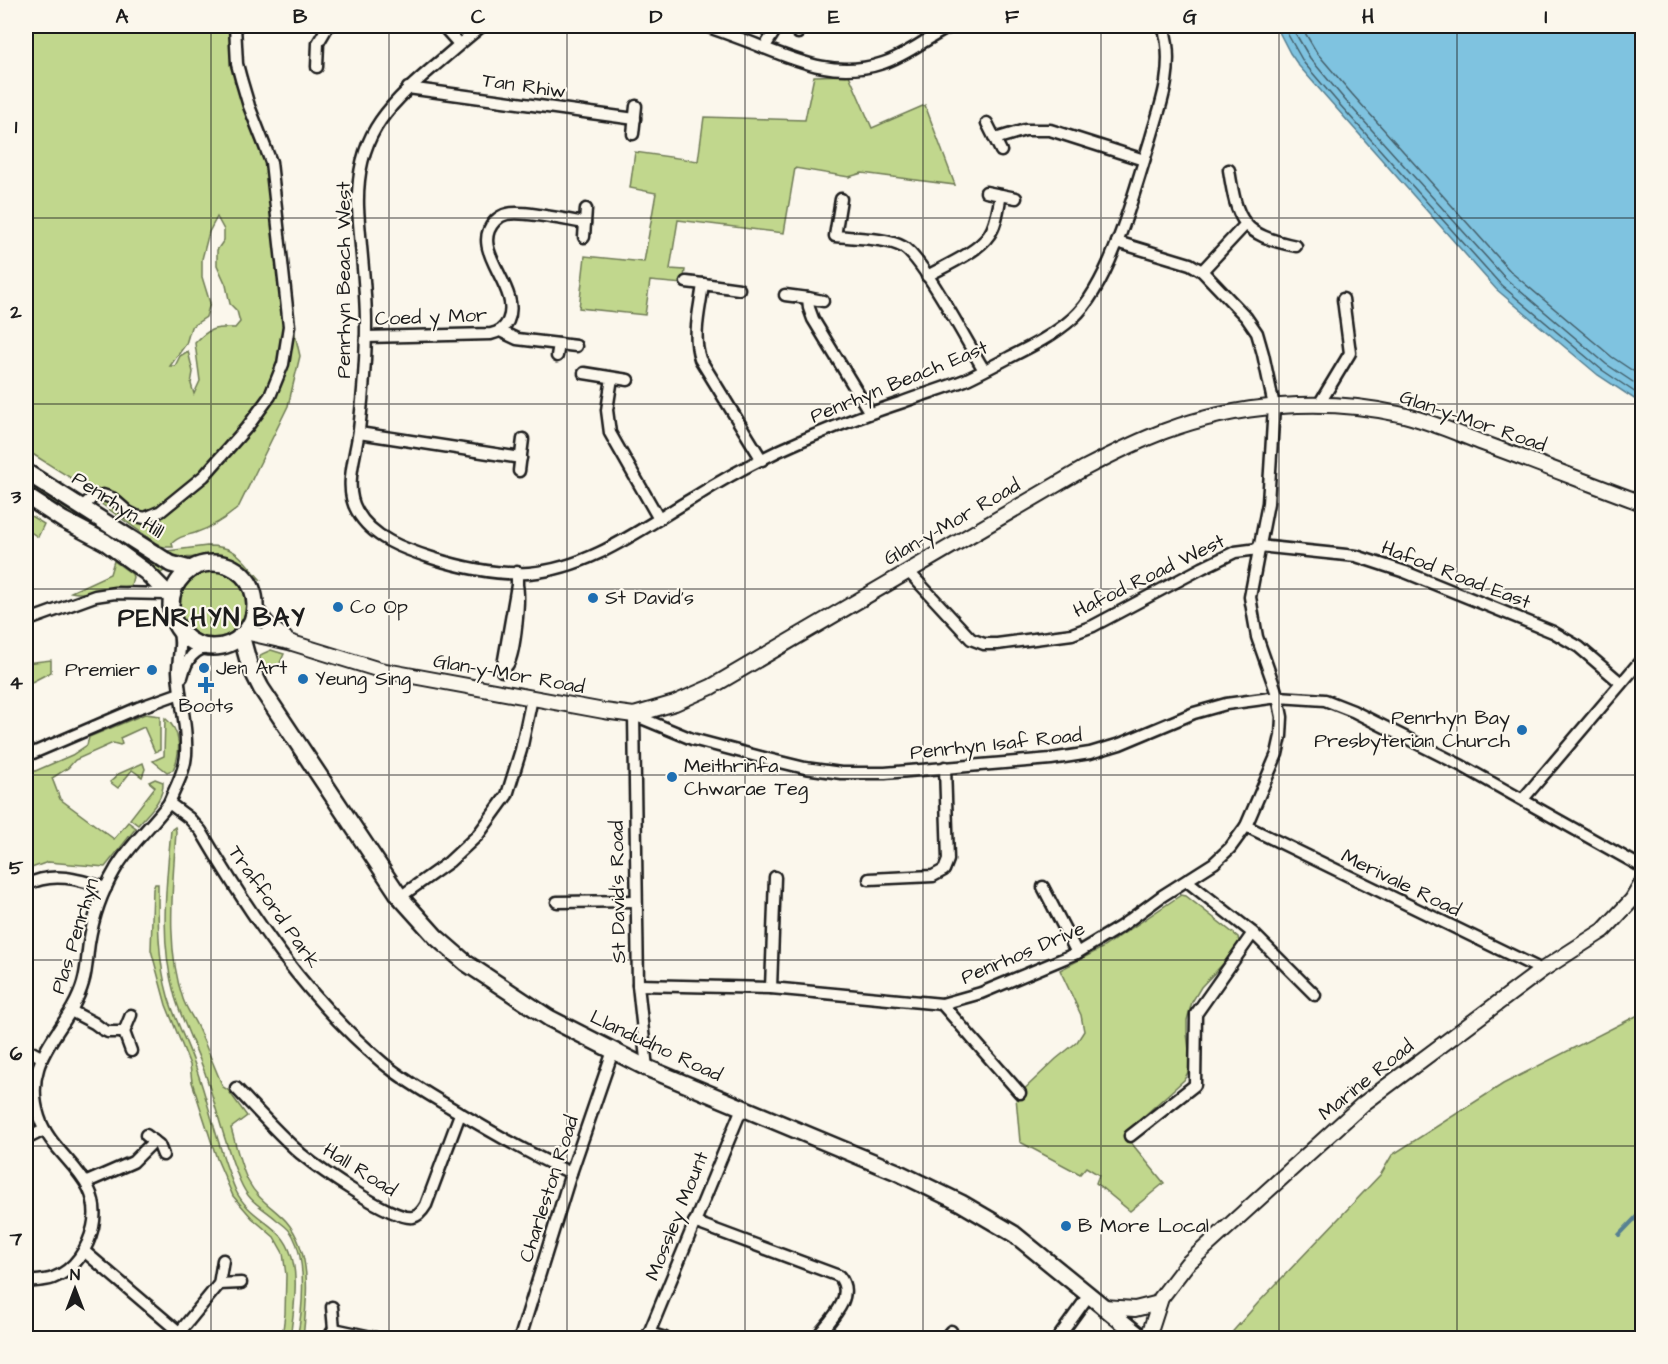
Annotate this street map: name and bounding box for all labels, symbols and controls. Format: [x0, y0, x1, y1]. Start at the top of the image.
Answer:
text: A [116, 3, 129, 31]
text: B [293, 3, 308, 31]
text: C [471, 3, 486, 31]
text: D [650, 3, 663, 31]
text: E [828, 3, 840, 31]
text: F [1005, 3, 1020, 31]
text: G [1183, 3, 1197, 31]
text: H [1362, 3, 1374, 31]
text: I [1544, 3, 1548, 31]
street label: Tan Rhiw [480, 66, 568, 106]
text: 1 [15, 113, 18, 141]
street label: Penrhyn Beach West [330, 181, 359, 379]
text: 2 [9, 298, 22, 326]
street label: Coed y Mor [374, 301, 488, 334]
street label: Penrhyn Beach East [806, 334, 992, 431]
street label: Glan-y-Mor Road [1396, 383, 1550, 460]
street label: Penrhyn Hill [66, 465, 170, 546]
street label: Glan-y-Mor Road [879, 472, 1026, 573]
text: 3 [10, 483, 22, 511]
street label: Hafod Road West [1069, 527, 1229, 625]
street label: Hafod Road East [1377, 534, 1535, 616]
place label: St David's [605, 584, 694, 612]
marker: St David's [586, 591, 600, 605]
place label: Co Op [350, 593, 408, 621]
district label: PENRHYN BAY [118, 600, 306, 636]
marker: Co Op [331, 600, 345, 614]
street label: Glan-y-Mor Road [431, 647, 587, 702]
place label: Jen Art [216, 654, 287, 682]
place label: Premier [65, 656, 140, 684]
marker: Jen Art [197, 661, 211, 675]
marker: Premier [145, 663, 159, 677]
place label: Yeung Sing [315, 665, 411, 694]
text: 4 [9, 669, 23, 697]
marker: Yeung Sing [296, 672, 310, 686]
marker: Boots [199, 678, 213, 692]
place label: Boots [179, 692, 233, 720]
place label: Penrhyn Bay Presbyterian Church [1314, 704, 1510, 756]
street label: Penrhyn Isaf Road [909, 721, 1083, 768]
marker: Penrhyn Bay Presbyterian Church [1515, 723, 1529, 737]
place label: Meithrinfa Chwarae Teg [684, 752, 808, 804]
marker: Meithrinfa Chwarae Teg [665, 770, 679, 784]
street label: St David's Road [603, 820, 633, 964]
street label: Trafford Park [221, 840, 327, 974]
street label: Merivale Road [1336, 842, 1466, 924]
text: 5 [9, 854, 24, 882]
street label: Plas Penrhyn [44, 875, 107, 998]
street label: Penrhos Drive [957, 914, 1089, 992]
street label: Llandudno Road [585, 1003, 727, 1089]
street label: Marine Road [1312, 1033, 1420, 1127]
text: 6 [10, 1040, 23, 1068]
street label: Charleston Road [512, 1112, 586, 1266]
street label: Hall Road [318, 1136, 402, 1204]
street label: Mossley Mount [638, 1147, 717, 1285]
place label: B More Local [1078, 1212, 1209, 1240]
marker: B More Local [1059, 1219, 1073, 1233]
text: 7 [9, 1225, 23, 1253]
north arrow [45, 1259, 105, 1319]
text: N [70, 1264, 80, 1286]

